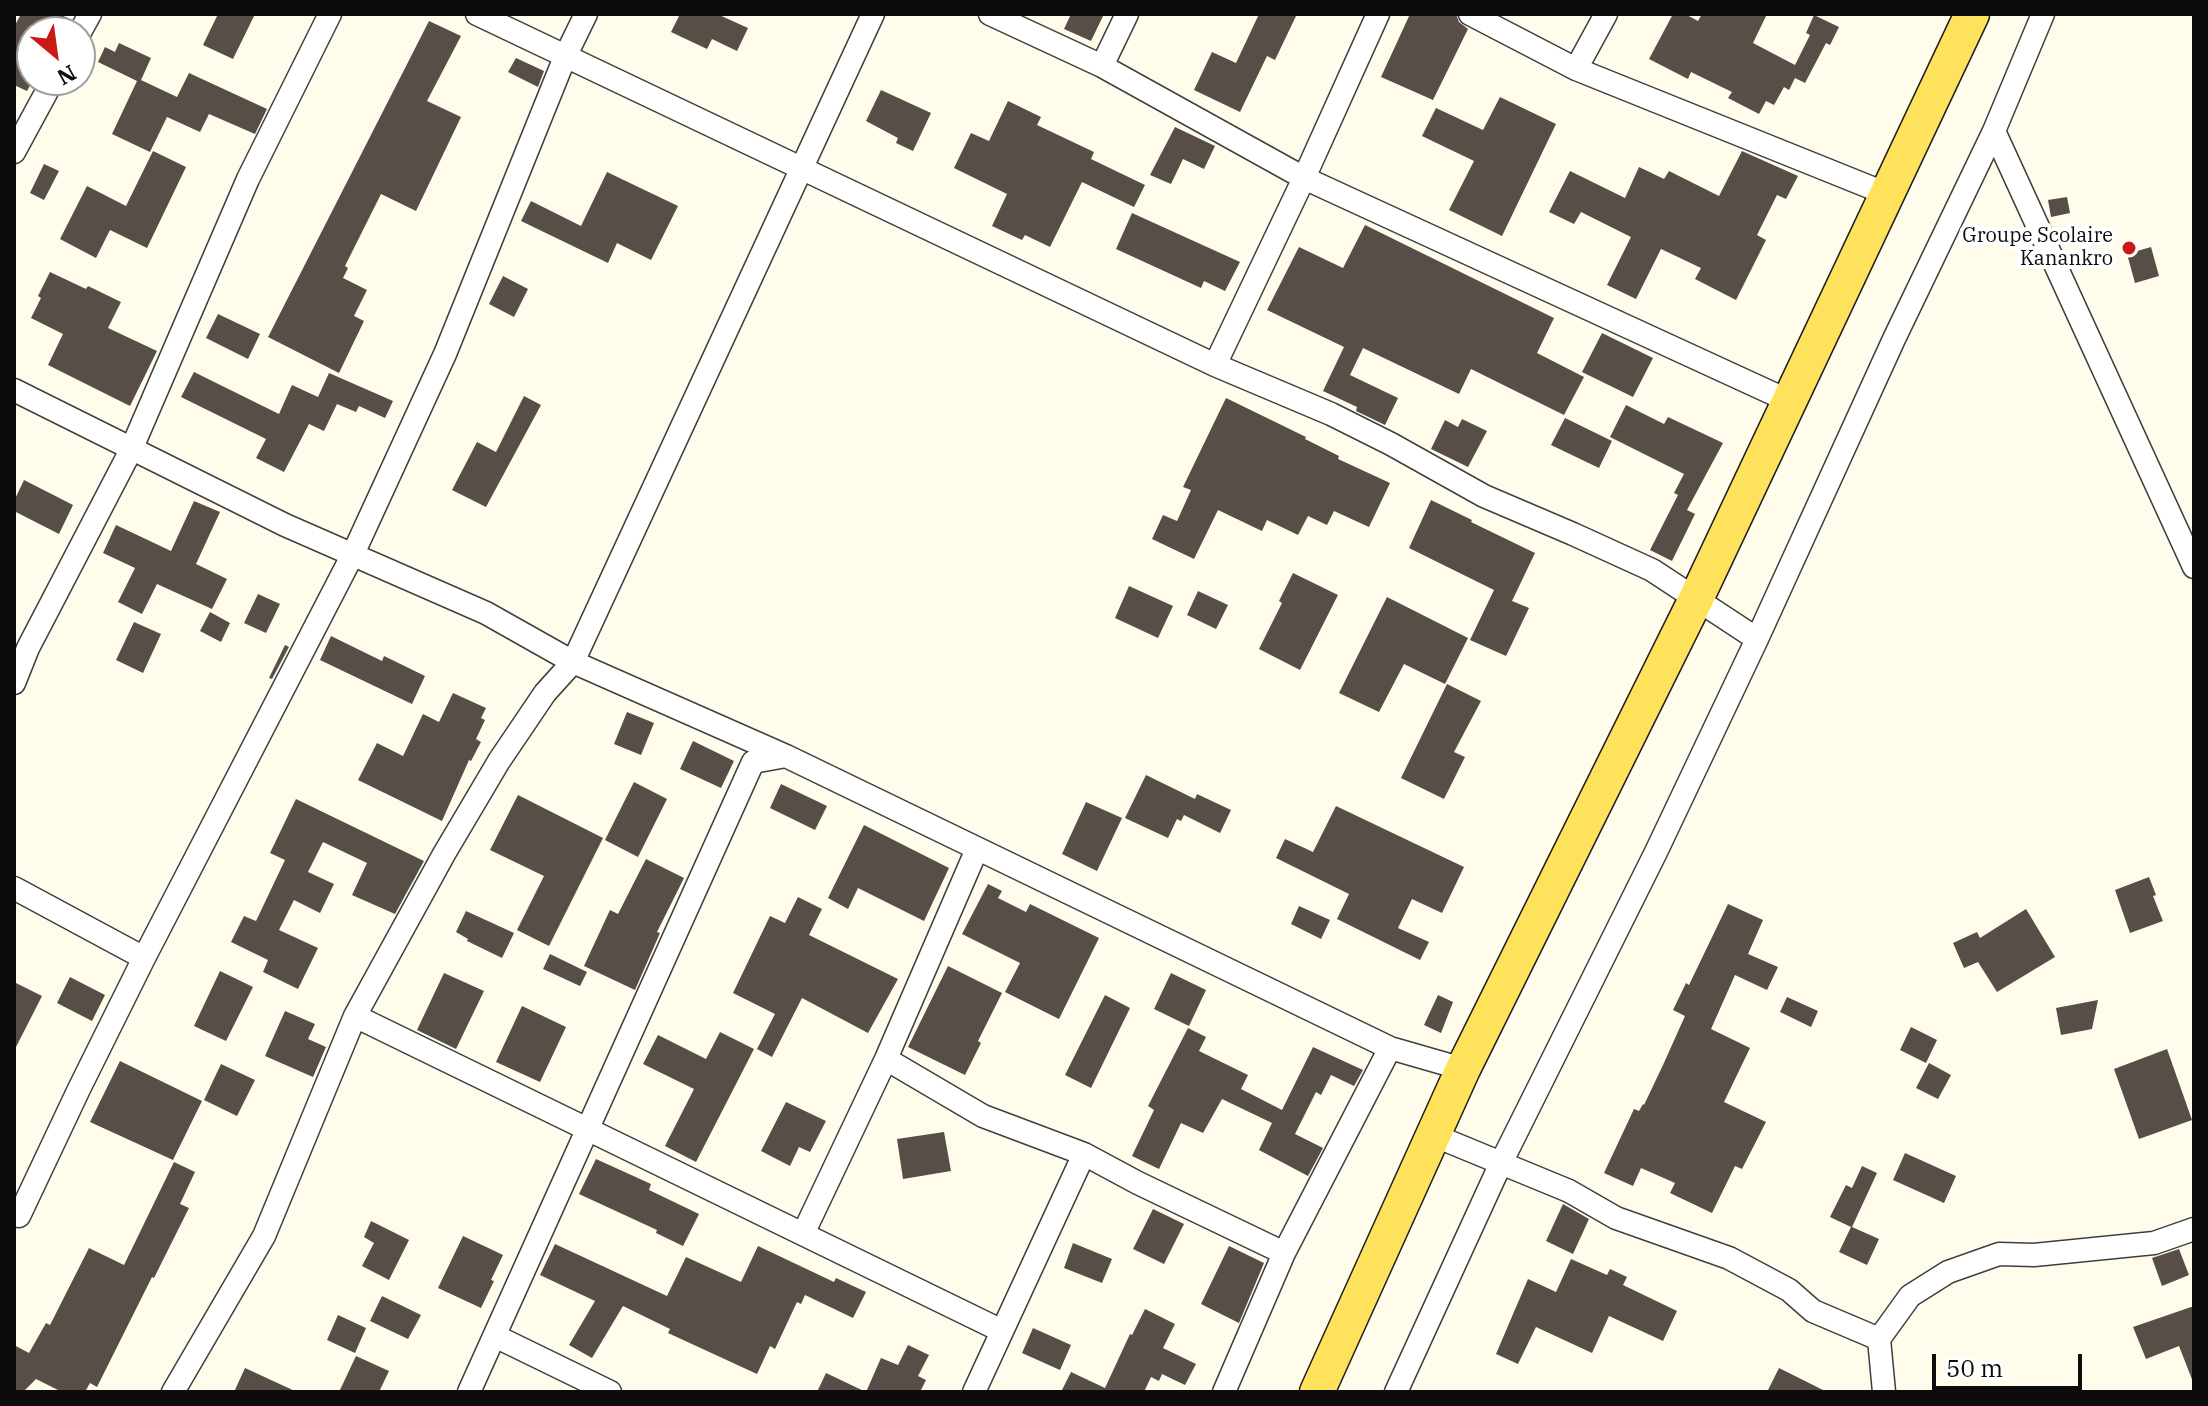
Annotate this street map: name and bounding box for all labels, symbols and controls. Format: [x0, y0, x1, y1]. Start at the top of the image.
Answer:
north arrow [16, 16, 96, 96]
text: N [52, 59, 82, 93]
place label: Groupe Scolaire Kanankro [1962, 224, 2113, 271]
marker: Groupe Scolaire Kanankro [2120, 239, 2138, 257]
scale bar [1936, 1338, 2086, 1388]
text: 50 m [1946, 1352, 2003, 1384]

